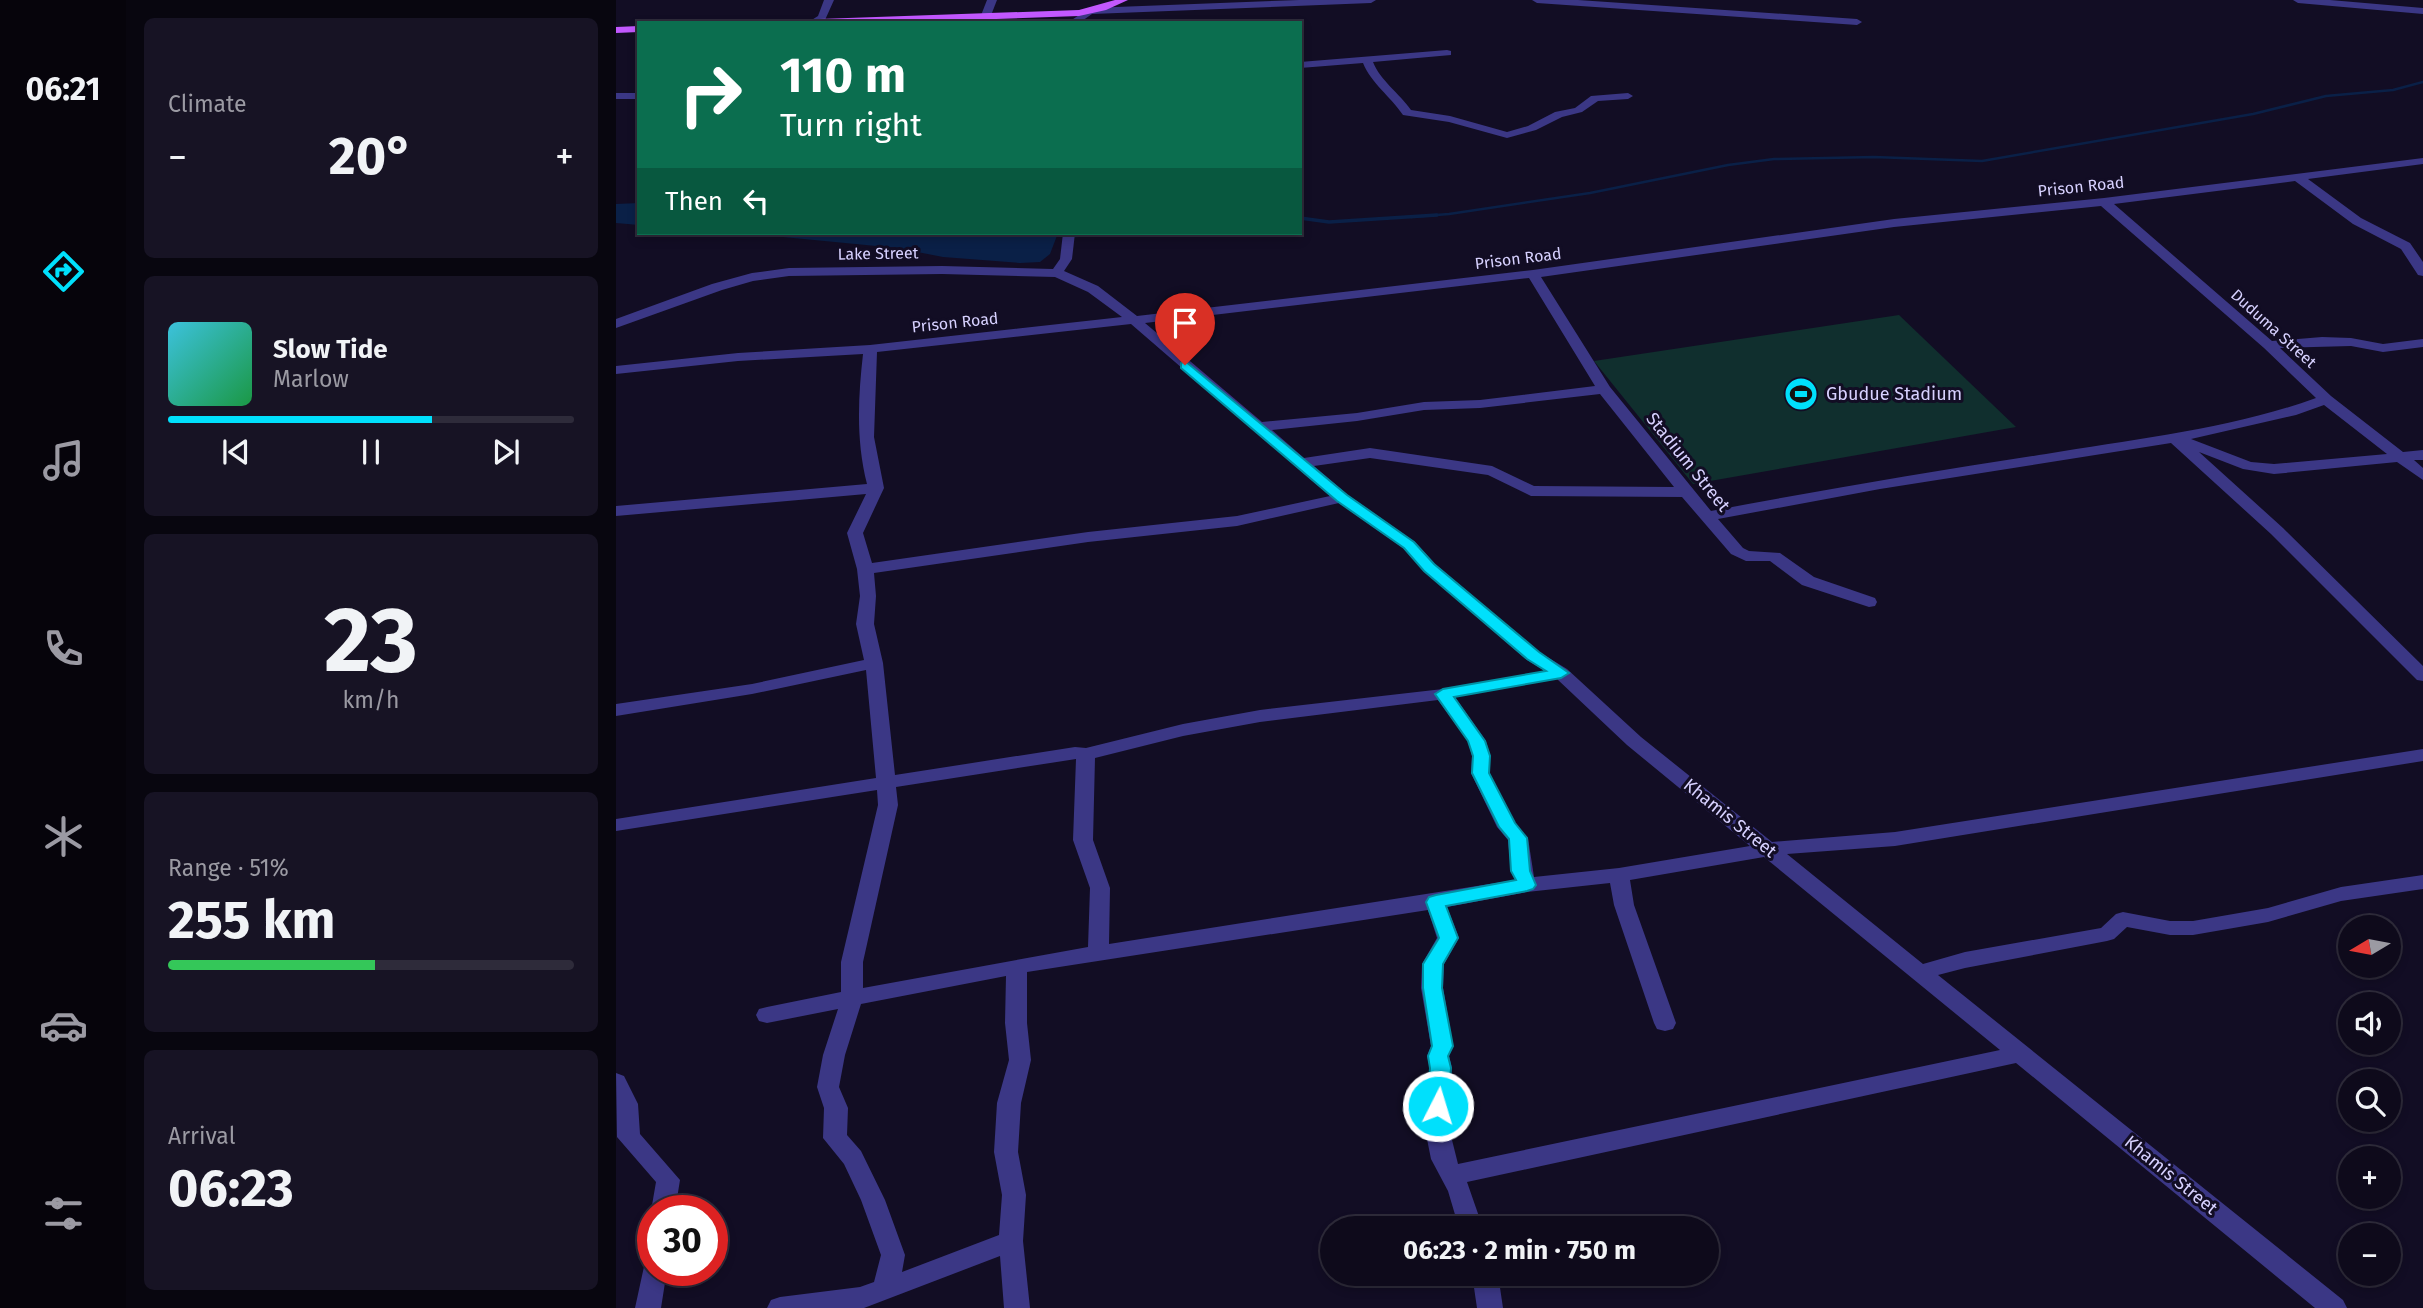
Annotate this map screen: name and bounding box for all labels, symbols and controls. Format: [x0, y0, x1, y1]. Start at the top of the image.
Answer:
text: 110 m [780, 46, 906, 105]
icon: right [665, 49, 756, 140]
text: 06:21 [25, 70, 101, 108]
text: Climate [168, 90, 247, 118]
text: Turn right [780, 106, 922, 144]
text: 20° [329, 125, 413, 188]
text: − [168, 134, 187, 180]
text: + [555, 134, 574, 180]
street label: Prison Road [2037, 173, 2125, 200]
icon: left [737, 182, 775, 220]
text: Then [665, 186, 723, 217]
street label: Lake Street [837, 243, 919, 264]
street label: Prison Road [1474, 244, 1562, 273]
icon: directions [39, 247, 88, 296]
street label: Duduma Street [2227, 285, 2321, 372]
pin [1155, 293, 1215, 365]
icon: arrive [1166, 304, 1204, 342]
street label: Prison Road [911, 309, 999, 336]
text: Slow Tide [273, 334, 388, 365]
text: Marlow [273, 365, 349, 393]
sports icon: Gbudue Stadium [1782, 375, 1820, 413]
place label: Gbudue Stadium [1826, 383, 1962, 405]
street label: Stadium Street [1641, 408, 1735, 516]
icon: previous [217, 433, 255, 471]
icon: pause [352, 433, 390, 471]
icon: next [487, 433, 525, 471]
icon: music [39, 436, 88, 485]
text: 23 [324, 586, 418, 695]
icon: phone [39, 624, 88, 673]
text: km/h [343, 686, 399, 714]
street label: Khamis Street [1679, 774, 1781, 863]
icon: climate [39, 812, 88, 861]
text: Range · 51% [168, 854, 289, 882]
text: 255 km [168, 889, 335, 952]
north arrow [2338, 915, 2401, 978]
map controls [2338, 915, 2401, 1286]
button: sound [2338, 992, 2401, 1055]
icon: car [39, 1001, 88, 1050]
position arrow [1401, 1069, 1475, 1143]
button: search [2338, 1069, 2401, 1132]
text: Arrival [168, 1122, 235, 1150]
street label: Khamis Street [2120, 1131, 2222, 1220]
button: + [2338, 1146, 2401, 1209]
text: 06:23 [168, 1157, 294, 1220]
icon: filters [39, 1189, 88, 1238]
speed limit sign: 30 [637, 1195, 728, 1286]
button: − [2338, 1223, 2401, 1286]
text: 06:23 · 2 min · 750 m [1403, 1235, 1636, 1266]

